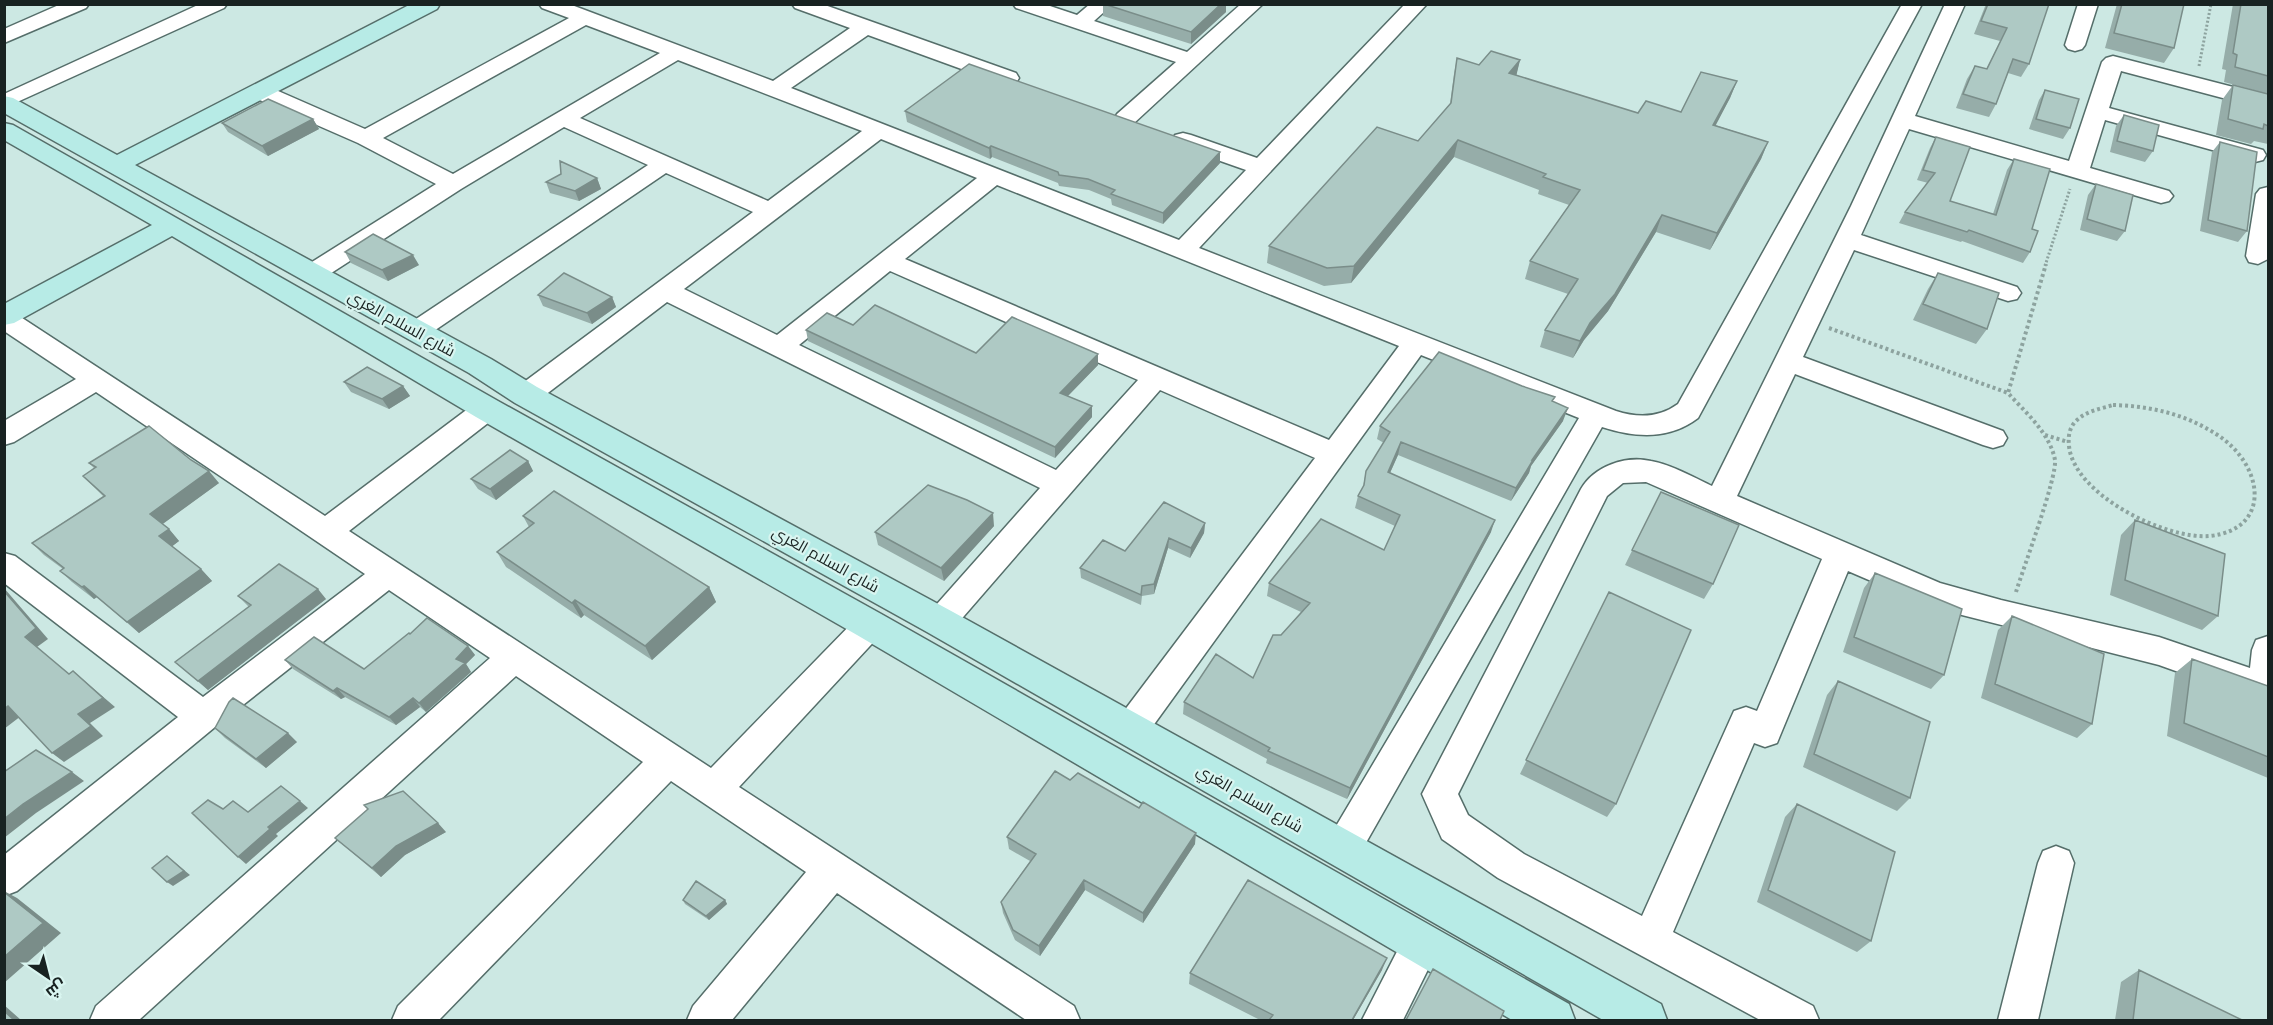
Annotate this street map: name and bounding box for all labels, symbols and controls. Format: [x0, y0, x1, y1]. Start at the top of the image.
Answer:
street label: شارع السلام الغري [343, 284, 460, 364]
street label: شارع السلام الغري [767, 520, 884, 600]
street label: شارع السلام الغري [1191, 759, 1307, 840]
north arrow [18, 947, 78, 1007]
text: ش [42, 974, 71, 1004]

